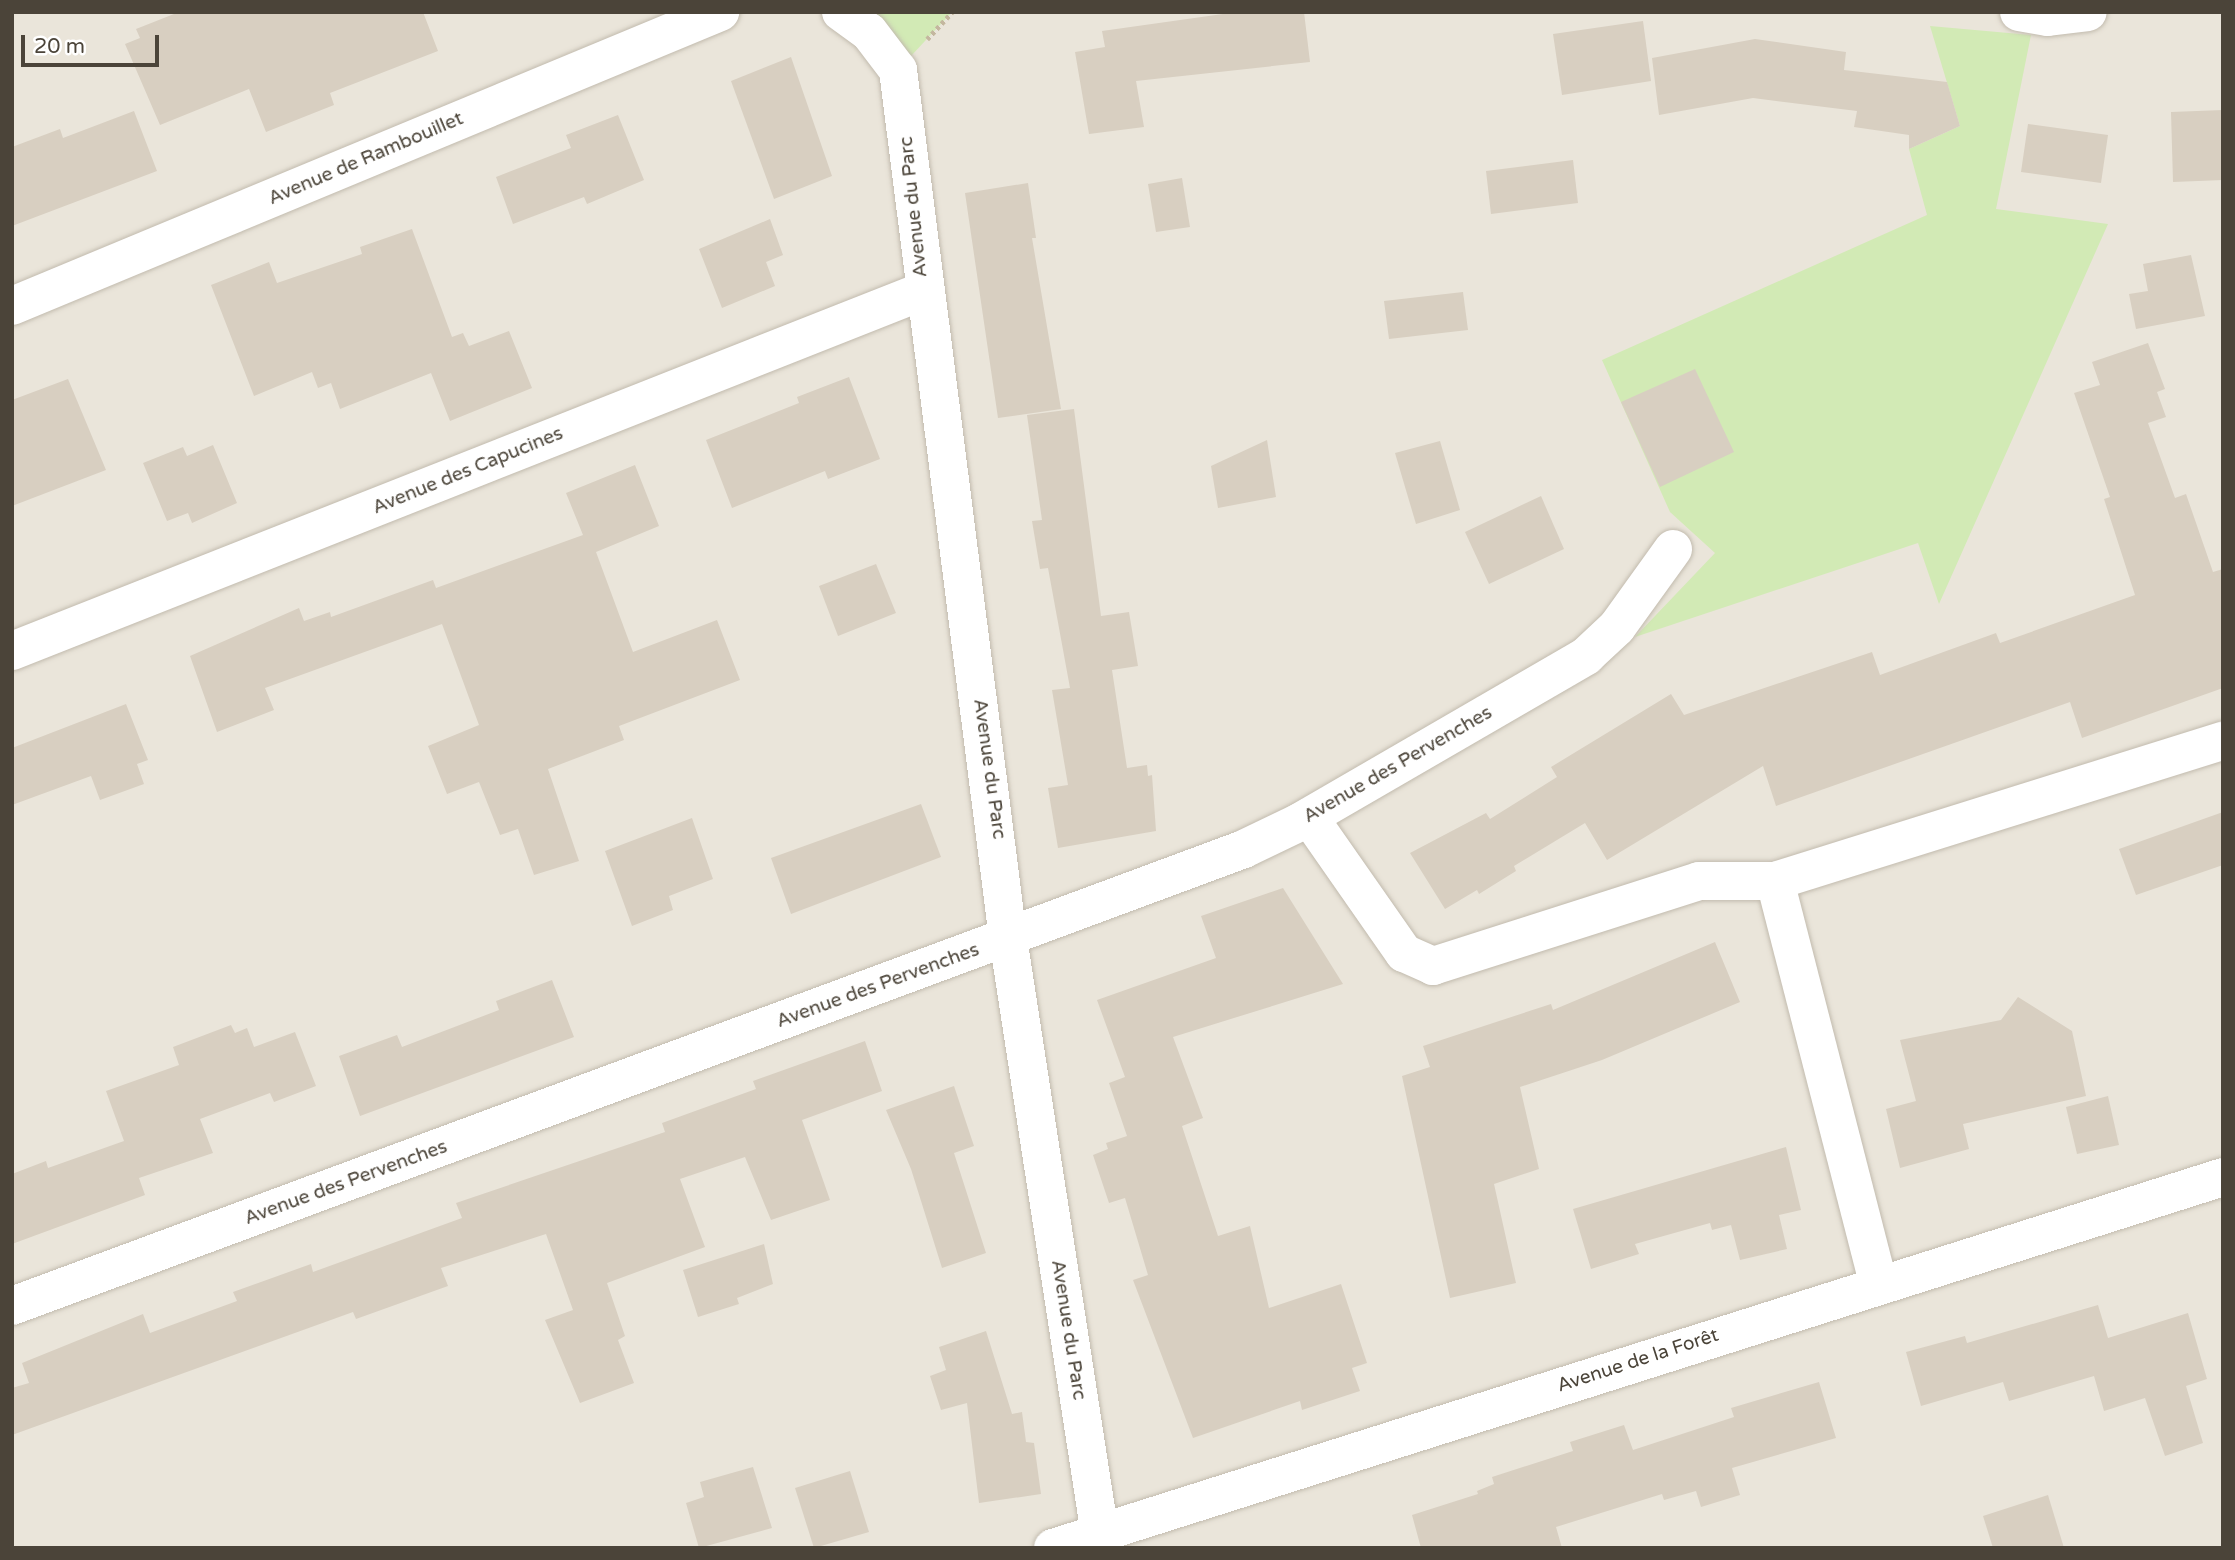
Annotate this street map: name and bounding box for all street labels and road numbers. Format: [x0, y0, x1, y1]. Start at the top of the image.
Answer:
street label: Avenue de Rambouillet [265, 108, 467, 210]
street label: Avenue du Parc [895, 135, 933, 279]
street label: Avenue des Capucines [369, 422, 567, 520]
street label: Avenue du Parc [968, 697, 1010, 841]
street label: Avenue des Pervenches [1300, 702, 1496, 828]
street label: Avenue des Pervenches [774, 939, 982, 1033]
street label: Avenue des Pervenches [242, 1136, 450, 1230]
street label: Avenue du Parc [1046, 1258, 1090, 1402]
street label: Avenue de la Forêt [1554, 1324, 1722, 1398]

